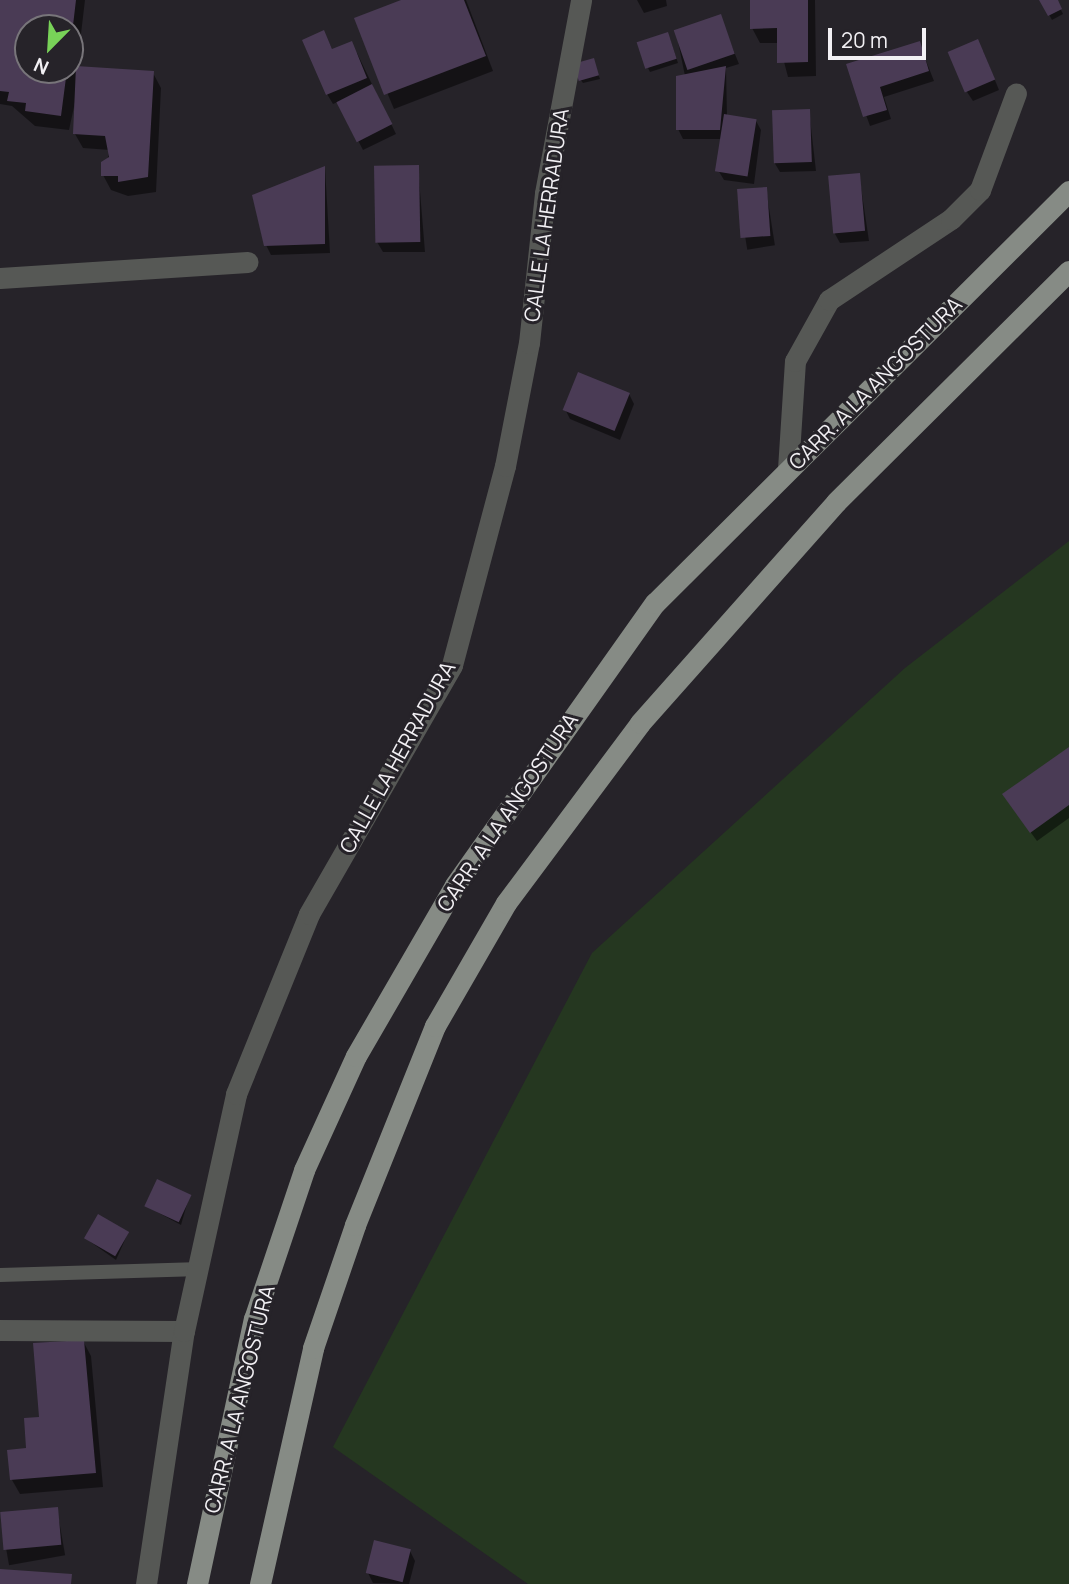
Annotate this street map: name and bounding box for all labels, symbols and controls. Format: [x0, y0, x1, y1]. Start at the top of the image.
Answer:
north arrow [14, 14, 84, 84]
scale bar [831, 14, 929, 58]
text: 20 m [841, 26, 888, 54]
text: N [30, 52, 53, 81]
street label: CALLE LA HERRADURA [519, 107, 573, 323]
street label: CARR. A LA ANGOSTURA [783, 291, 967, 475]
street label: CALLE LA HERRADURA [334, 657, 460, 857]
street label: CARR. A LA ANGOSTURA [431, 708, 583, 916]
street label: CARR. A LA ANGOSTURA [198, 1282, 280, 1516]

